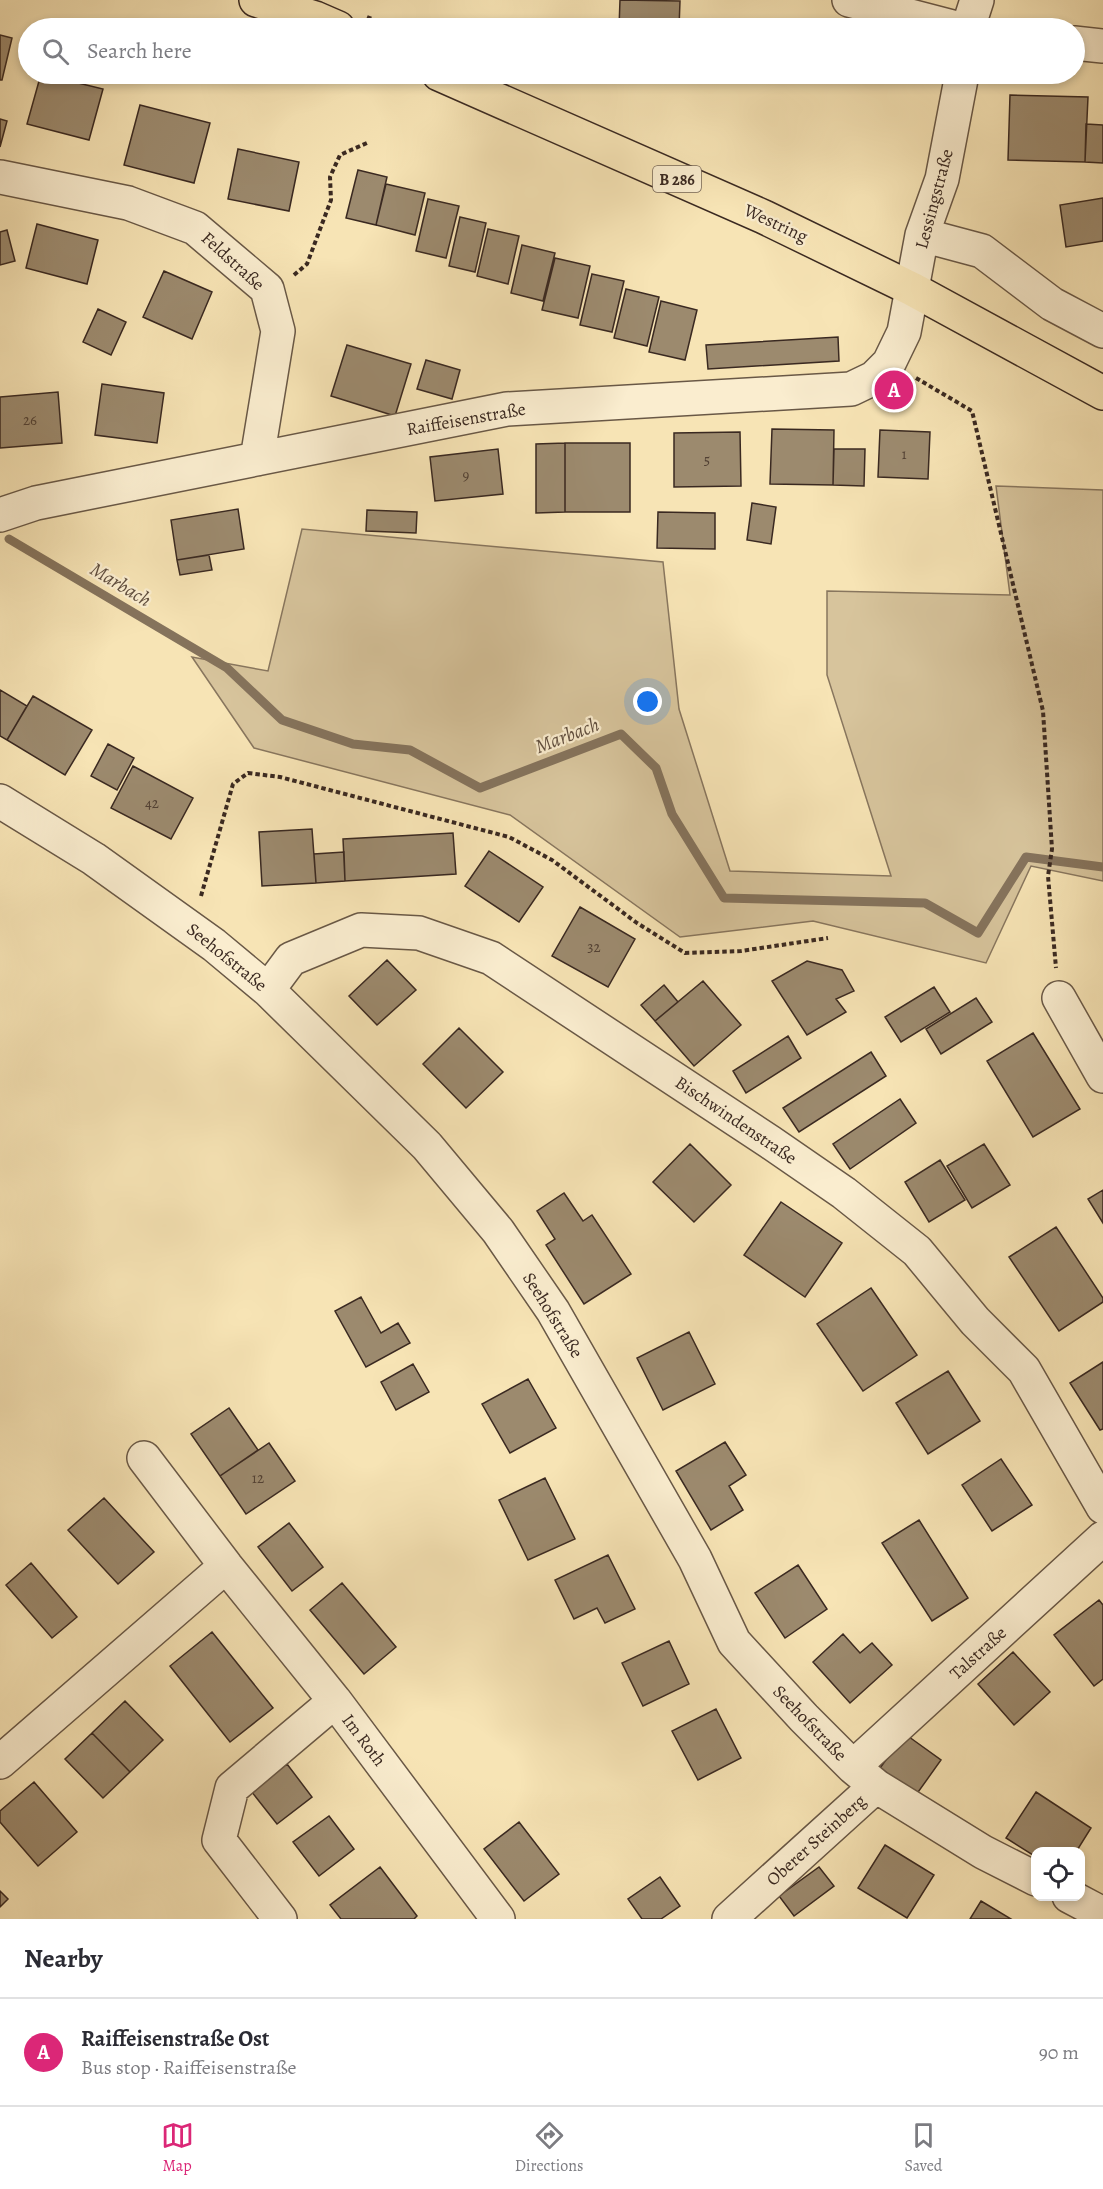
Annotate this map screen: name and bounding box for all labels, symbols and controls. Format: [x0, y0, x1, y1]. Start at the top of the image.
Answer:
search box [18, 18, 1085, 84]
icon: search [39, 35, 72, 68]
text: Search here [87, 36, 192, 66]
street label: Lessingstraße [909, 146, 959, 252]
road number: B 286 [653, 166, 701, 192]
street label: Westring [739, 197, 812, 248]
street label: Feldstraße [196, 226, 270, 296]
pin: A [874, 368, 914, 412]
street label: Raiffeisenstraße [405, 397, 527, 441]
house number: 26 [23, 410, 37, 430]
house number: 1 [901, 444, 907, 464]
house number: 5 [704, 450, 710, 470]
house number: 9 [463, 465, 470, 485]
water label: Marbach [85, 556, 156, 613]
your location [633, 687, 662, 716]
water label: Marbach [531, 711, 603, 760]
house number: 42 [145, 793, 159, 813]
street label: Seehofstraße [182, 917, 272, 997]
house number: 32 [587, 937, 601, 957]
street label: Bischwindenstraße [670, 1070, 802, 1170]
street label: Seehofstraße [517, 1268, 589, 1362]
house number: 12 [252, 1468, 264, 1488]
street label: Talstraße [944, 1621, 1012, 1685]
street label: Seehofstraße [768, 1680, 852, 1766]
street label: Im Roth [336, 1709, 392, 1771]
street label: Oberer Steinberg [761, 1789, 871, 1891]
map controls [1031, 1847, 1085, 1901]
button: locate [1031, 1847, 1085, 1901]
text: Nearby [24, 1941, 103, 1976]
text: Raiffeisenstraße Ost [81, 2024, 269, 2054]
text: A [37, 2039, 50, 2066]
text: 90 m [1039, 2039, 1079, 2066]
text: Bus stop · Raiffeisenstraße [81, 2054, 297, 2081]
tab: Map [161, 2119, 194, 2177]
tab: Directions [515, 2119, 583, 2177]
tab: Saved [904, 2119, 942, 2177]

